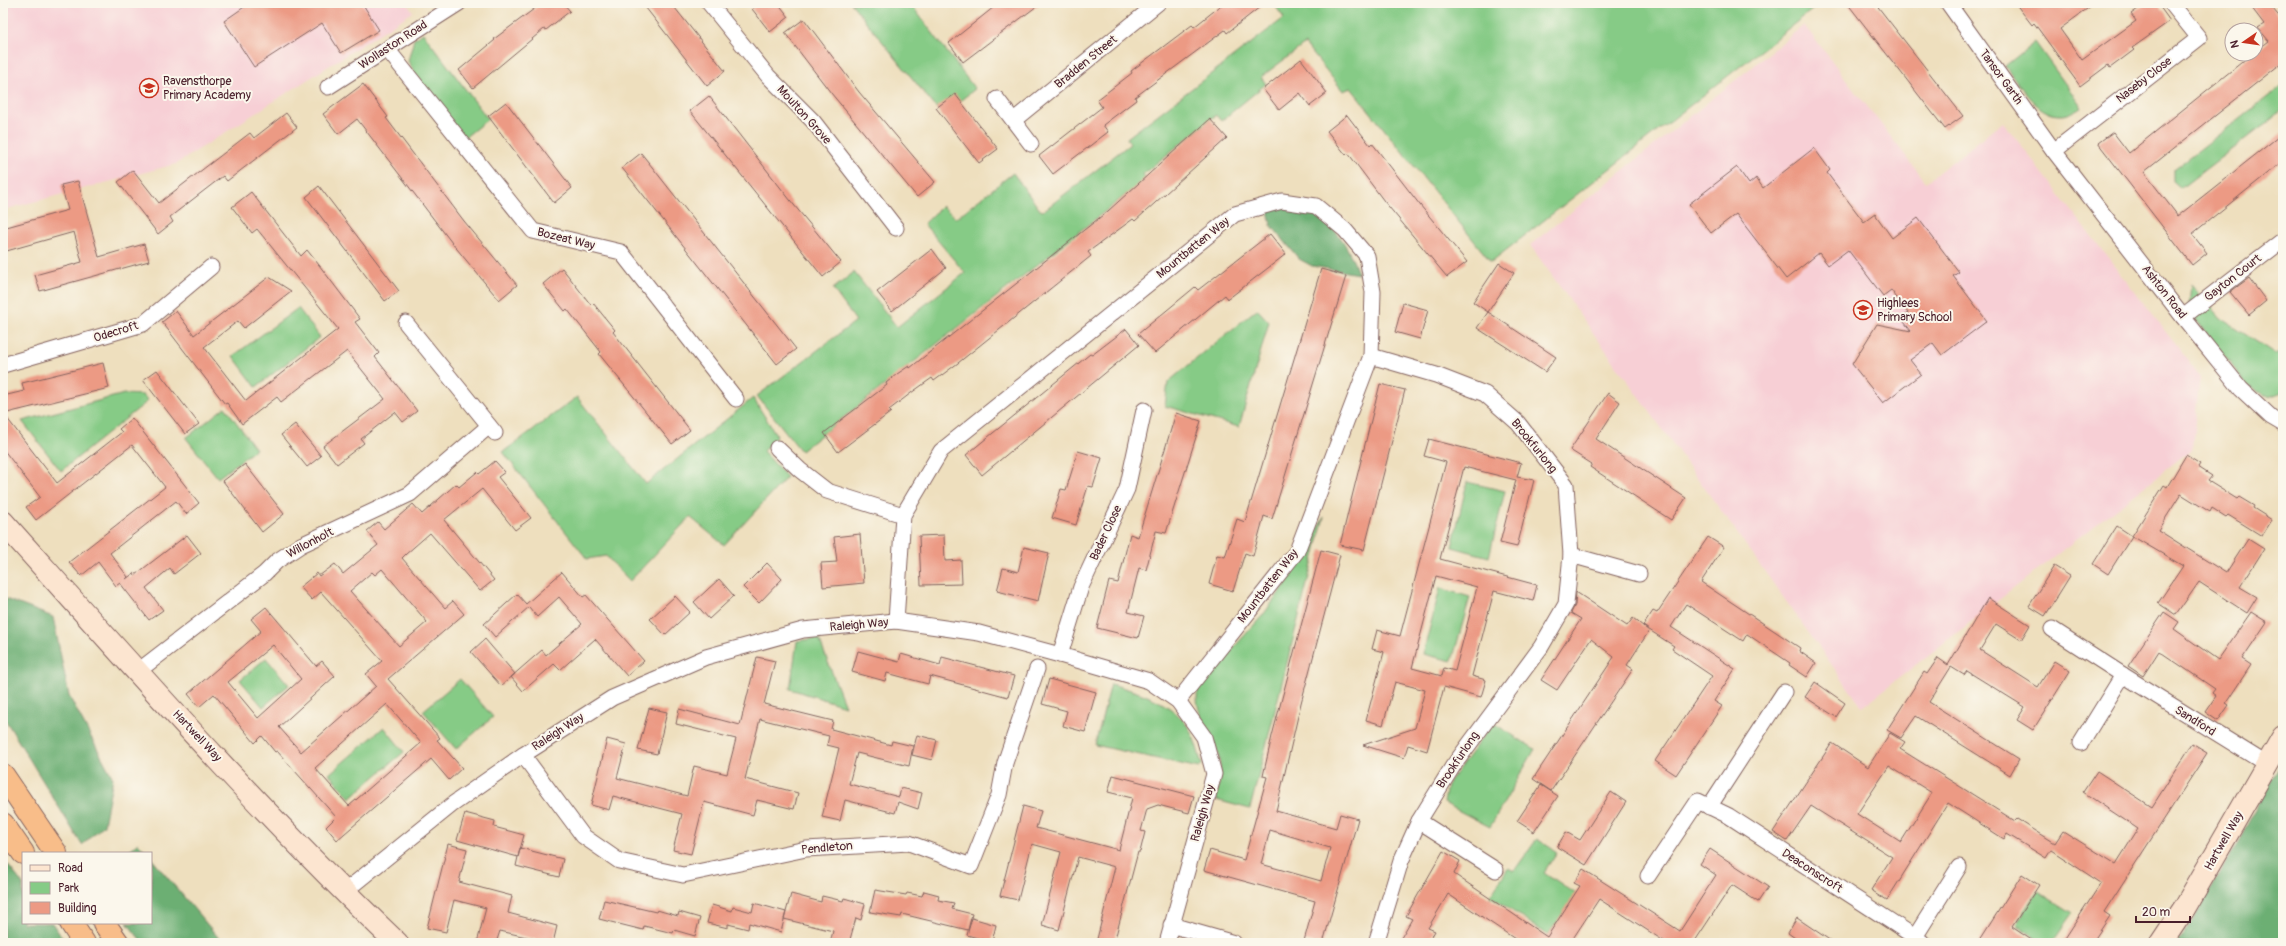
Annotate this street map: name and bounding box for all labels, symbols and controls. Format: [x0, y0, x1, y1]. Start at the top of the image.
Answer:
street label: Wollaston Road [356, 17, 430, 73]
north arrow [2224, 22, 2264, 62]
street label: Bradden Street [1052, 32, 1120, 92]
text: N [2227, 39, 2242, 49]
street label: Tansor Garth [1976, 46, 2026, 108]
street label: Naseby Close [2113, 54, 2175, 106]
place label: Ravensthorpe Primary Academy [163, 74, 251, 103]
school or university icon: Ravensthorpe Primary Academy [138, 77, 160, 99]
street label: Moulton Grove [774, 82, 834, 148]
street label: Mountbatten Way [1154, 214, 1232, 282]
street label: Bozeat Way [536, 225, 596, 253]
street label: Gayton Court [2201, 251, 2265, 305]
street label: Ashton Road [2138, 262, 2190, 322]
place label: Highlees Primary School [1877, 296, 1952, 325]
school or university icon: Highlees Primary School [1852, 299, 1874, 321]
street label: Odecroft [92, 318, 140, 346]
street label: Brookfurlong [1508, 416, 1560, 476]
street label: Bader Close [1087, 503, 1125, 563]
street label: Willonholt [284, 524, 336, 562]
street label: Mountbatten Way [1235, 546, 1301, 626]
street label: Raleigh Way [829, 615, 889, 635]
street label: Sandford [2172, 703, 2218, 739]
street label: Hartwell Way [169, 707, 225, 765]
street label: Raleigh Way [529, 710, 587, 754]
street label: Brookfurlong [1433, 729, 1483, 791]
street label: Raleigh Way [1188, 783, 1218, 843]
street label: Hartwell Way [2201, 809, 2247, 873]
street label: Pendleton [801, 838, 854, 858]
street label: Deaconscroft [1779, 846, 1845, 896]
legend [22, 852, 152, 924]
text: Road [58, 861, 83, 876]
text: Park [58, 881, 79, 896]
scale bar [2136, 898, 2190, 924]
text: Building [58, 901, 97, 916]
text: 20 m [2142, 905, 2171, 920]

